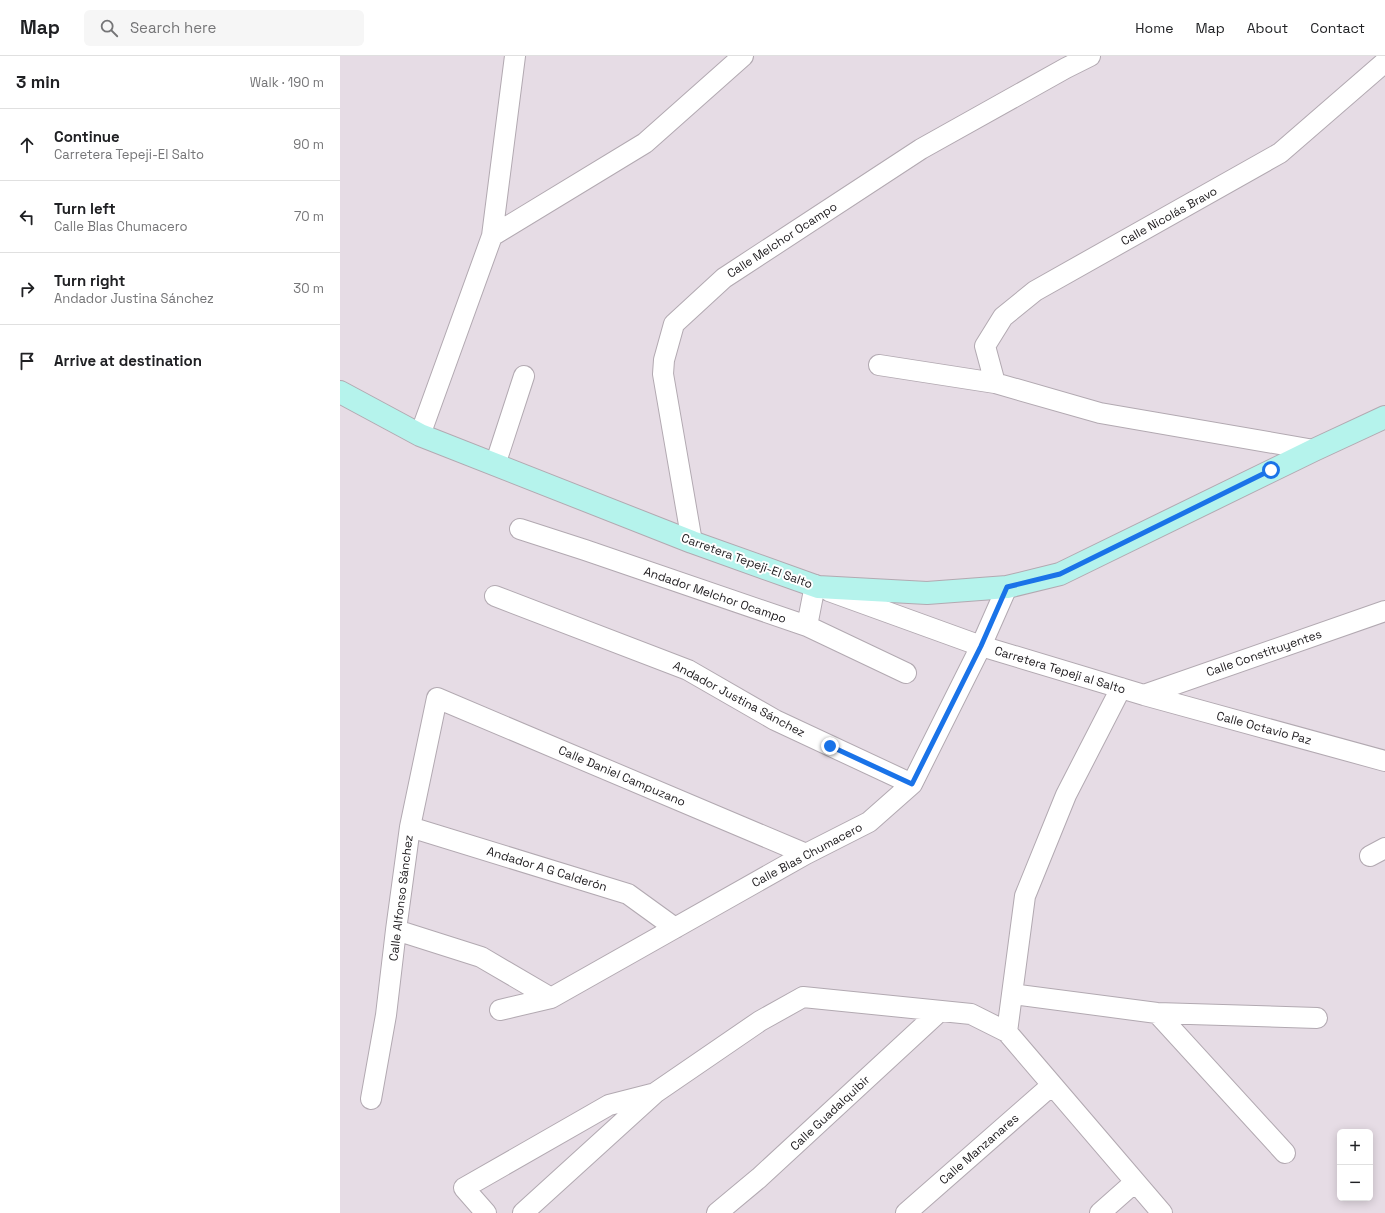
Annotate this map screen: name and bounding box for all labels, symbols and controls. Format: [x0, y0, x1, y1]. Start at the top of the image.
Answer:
search box [84, 10, 364, 46]
text: Map [20, 15, 60, 40]
icon: search [98, 17, 120, 39]
text: Search here [130, 18, 216, 37]
text: Home [1135, 19, 1173, 37]
text: Map [1195, 19, 1225, 37]
text: About [1247, 19, 1288, 37]
text: Contact [1310, 19, 1365, 37]
text: 3 min [16, 71, 60, 93]
text: Walk · 190 m [250, 74, 324, 91]
text: Continue [54, 127, 120, 146]
icon: ahead [16, 134, 38, 156]
text: 90 m [293, 136, 324, 153]
text: Carretera Tepeji-El Salto [54, 146, 204, 163]
street label: Calle Nicolás Bravo [1118, 183, 1220, 249]
street label: Calle Melchor Ocampo [724, 198, 840, 282]
text: Turn left [54, 199, 116, 218]
icon: left [16, 206, 38, 228]
text: 70 m [294, 208, 324, 225]
text: Calle Blas Chumacero [54, 218, 187, 235]
text: Turn right [54, 271, 125, 290]
icon: right [16, 278, 38, 300]
text: 30 m [293, 280, 324, 297]
text: Andador Justina Sánchez [54, 290, 214, 307]
icon: arrive [16, 350, 38, 372]
text: Arrive at destination [54, 351, 202, 370]
route start [1262, 461, 1280, 479]
street label: Carretera Tepeji-El Salto [679, 530, 815, 592]
street label: Andador Melchor Ocampo [642, 563, 788, 627]
street label: Calle Constituyentes [1204, 626, 1324, 680]
street label: Carretera Tepeji al Salto [992, 642, 1128, 698]
street label: Andador Justina Sánchez [670, 657, 808, 741]
street label: Calle Octavio Paz [1215, 708, 1313, 748]
route end [821, 737, 839, 755]
street label: Calle Daniel Campuzano [556, 742, 688, 810]
street label: Calle Blas Chumacero [749, 819, 865, 891]
street label: Calle Alfonso Sánchez [385, 834, 417, 962]
street label: Andador A G Calderón [485, 843, 609, 895]
street label: Calle Guadalquibir [787, 1072, 874, 1154]
street label: Calle Manzanares [936, 1110, 1022, 1188]
map controls [1337, 1129, 1373, 1201]
button: + [1337, 1129, 1373, 1165]
button: − [1337, 1165, 1373, 1201]

